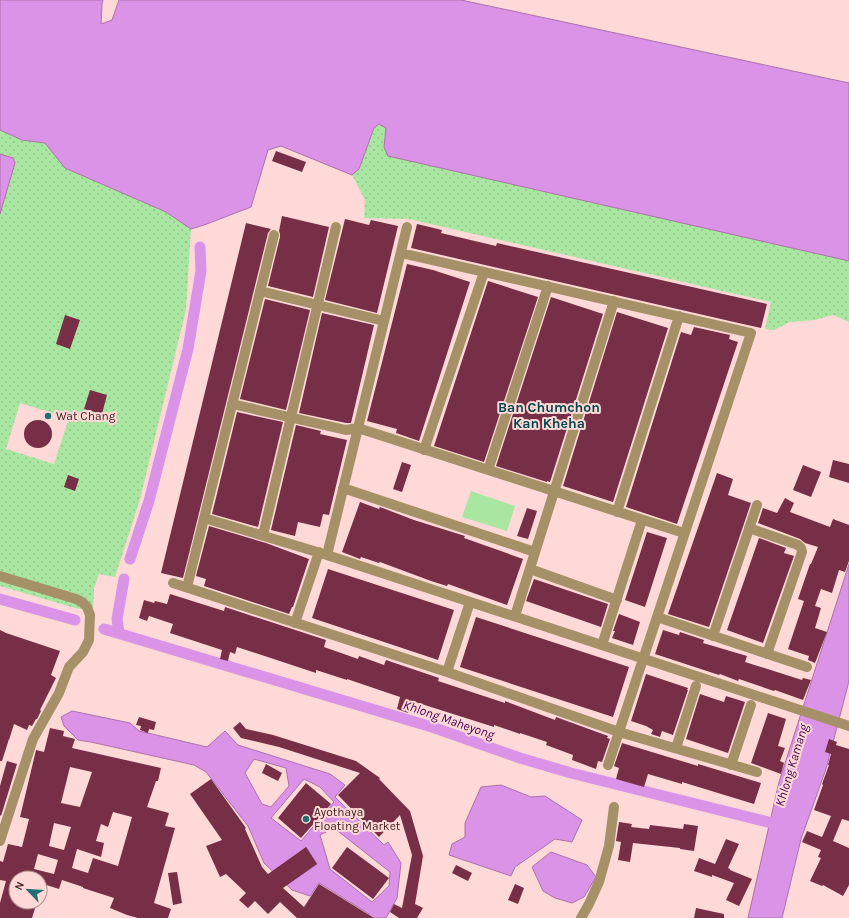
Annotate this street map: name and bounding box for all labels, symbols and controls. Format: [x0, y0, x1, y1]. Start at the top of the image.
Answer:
district label: Ban Chumchon Kan Kheha [498, 399, 600, 432]
place label: Wat Chang [56, 409, 116, 423]
marker: Wat Chang [43, 411, 53, 421]
water label: Khlong Maheyong [401, 697, 498, 743]
water label: Khlong Kamang [772, 721, 812, 808]
place label: Ayothaya Floating Market [314, 805, 401, 833]
marker: Ayothaya Floating Market [301, 814, 311, 824]
north arrow [8, 870, 48, 910]
text: N [12, 880, 27, 892]

